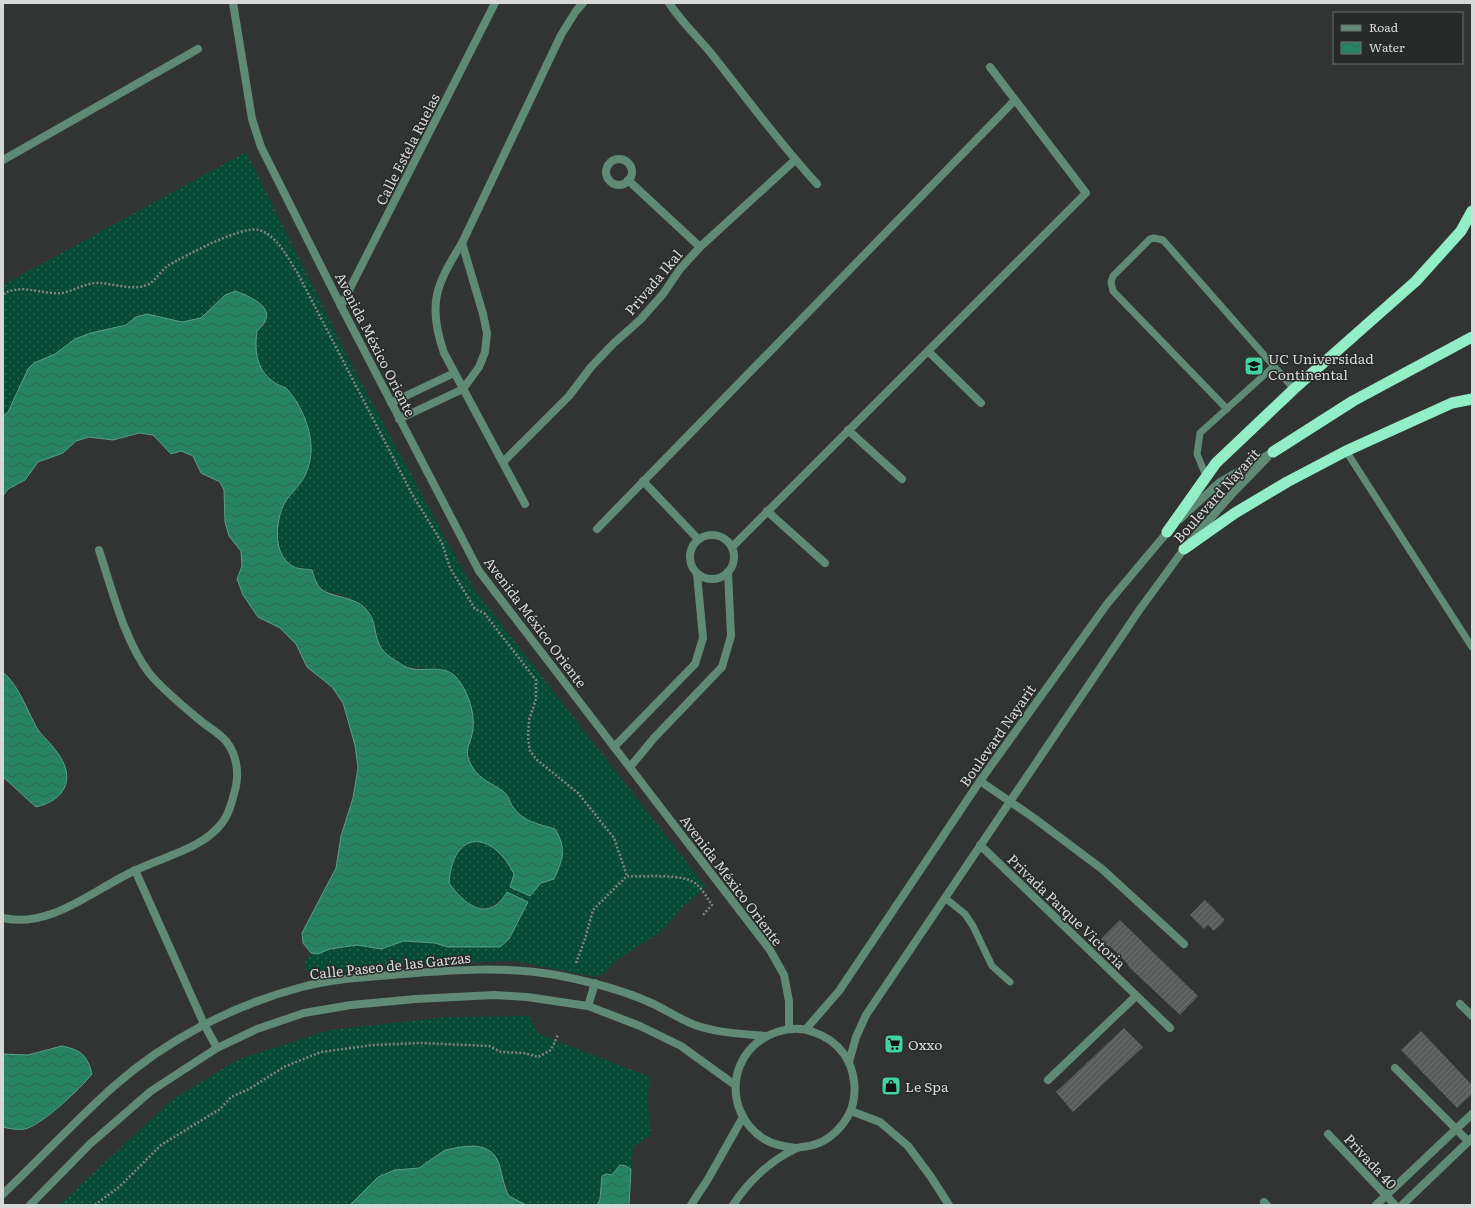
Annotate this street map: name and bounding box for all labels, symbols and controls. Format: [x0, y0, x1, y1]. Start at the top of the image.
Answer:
legend [1333, 12, 1463, 64]
text: Road [1369, 18, 1399, 36]
text: Water [1369, 38, 1405, 56]
street label: Calle Estela Ruelas [370, 90, 444, 208]
street label: Privada Ikal [620, 245, 687, 319]
street label: Avenida México Oriente [331, 269, 421, 419]
place label: UC Universidad Continental [1268, 348, 1374, 384]
school or university icon: UC Universidad Continental [1243, 355, 1265, 377]
street label: Boulevard Nayarit [1168, 443, 1264, 547]
street label: Avenida México Oriente [480, 552, 592, 692]
street label: Boulevard Nayarit [954, 680, 1040, 790]
street label: Avenida México Oriente [676, 810, 788, 950]
street label: Privada Parque Victoria [1003, 849, 1131, 973]
street label: Calle Paseo de las Garzas [309, 947, 471, 983]
supermarket icon: Oxxo [883, 1033, 905, 1055]
place label: Oxxo [908, 1034, 943, 1054]
shop icon: Le Spa [880, 1075, 902, 1097]
place label: Le Spa [905, 1076, 949, 1096]
street label: Privada 40 [1340, 1129, 1402, 1193]

